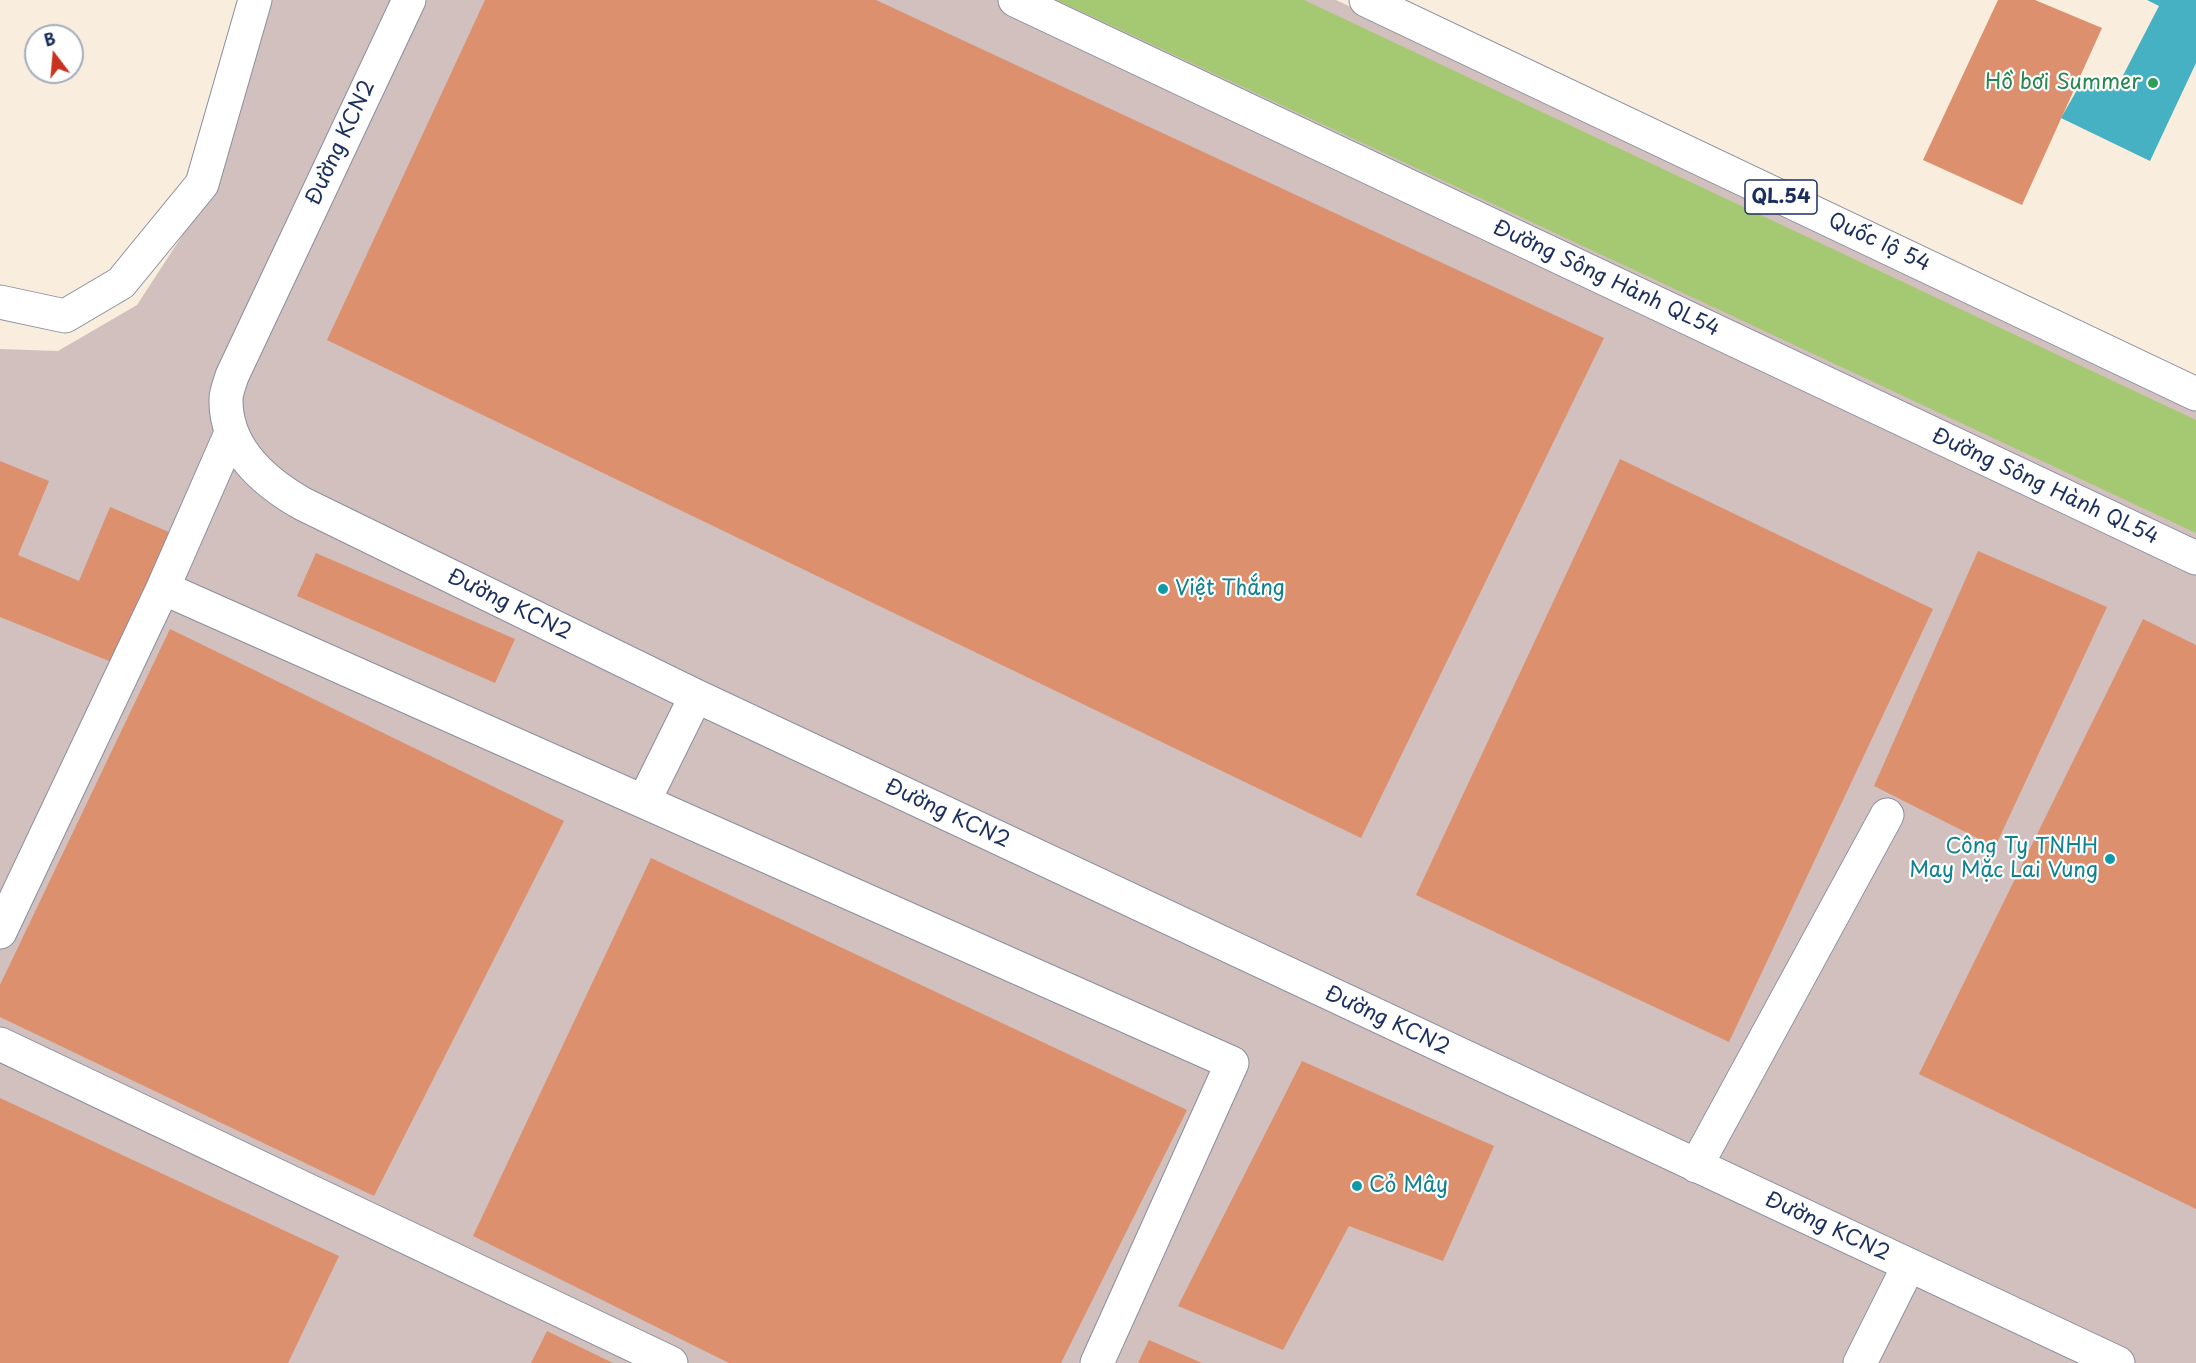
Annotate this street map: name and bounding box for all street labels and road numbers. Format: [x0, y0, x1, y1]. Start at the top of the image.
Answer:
street label: Đường KCN2 [301, 77, 381, 209]
road number: QL.54 [1745, 180, 1817, 214]
street label: Quốc lộ 54 [1824, 208, 1934, 278]
street label: Đường Sông Hành QL54 [1489, 215, 1723, 343]
street label: Đường Sông Hành QL54 [1928, 423, 2162, 551]
street label: Đường KCN2 [443, 564, 575, 646]
street label: Đường KCN2 [881, 774, 1013, 854]
street label: Đường KCN2 [1321, 981, 1453, 1061]
street label: Đường KCN2 [1761, 1187, 1893, 1267]

